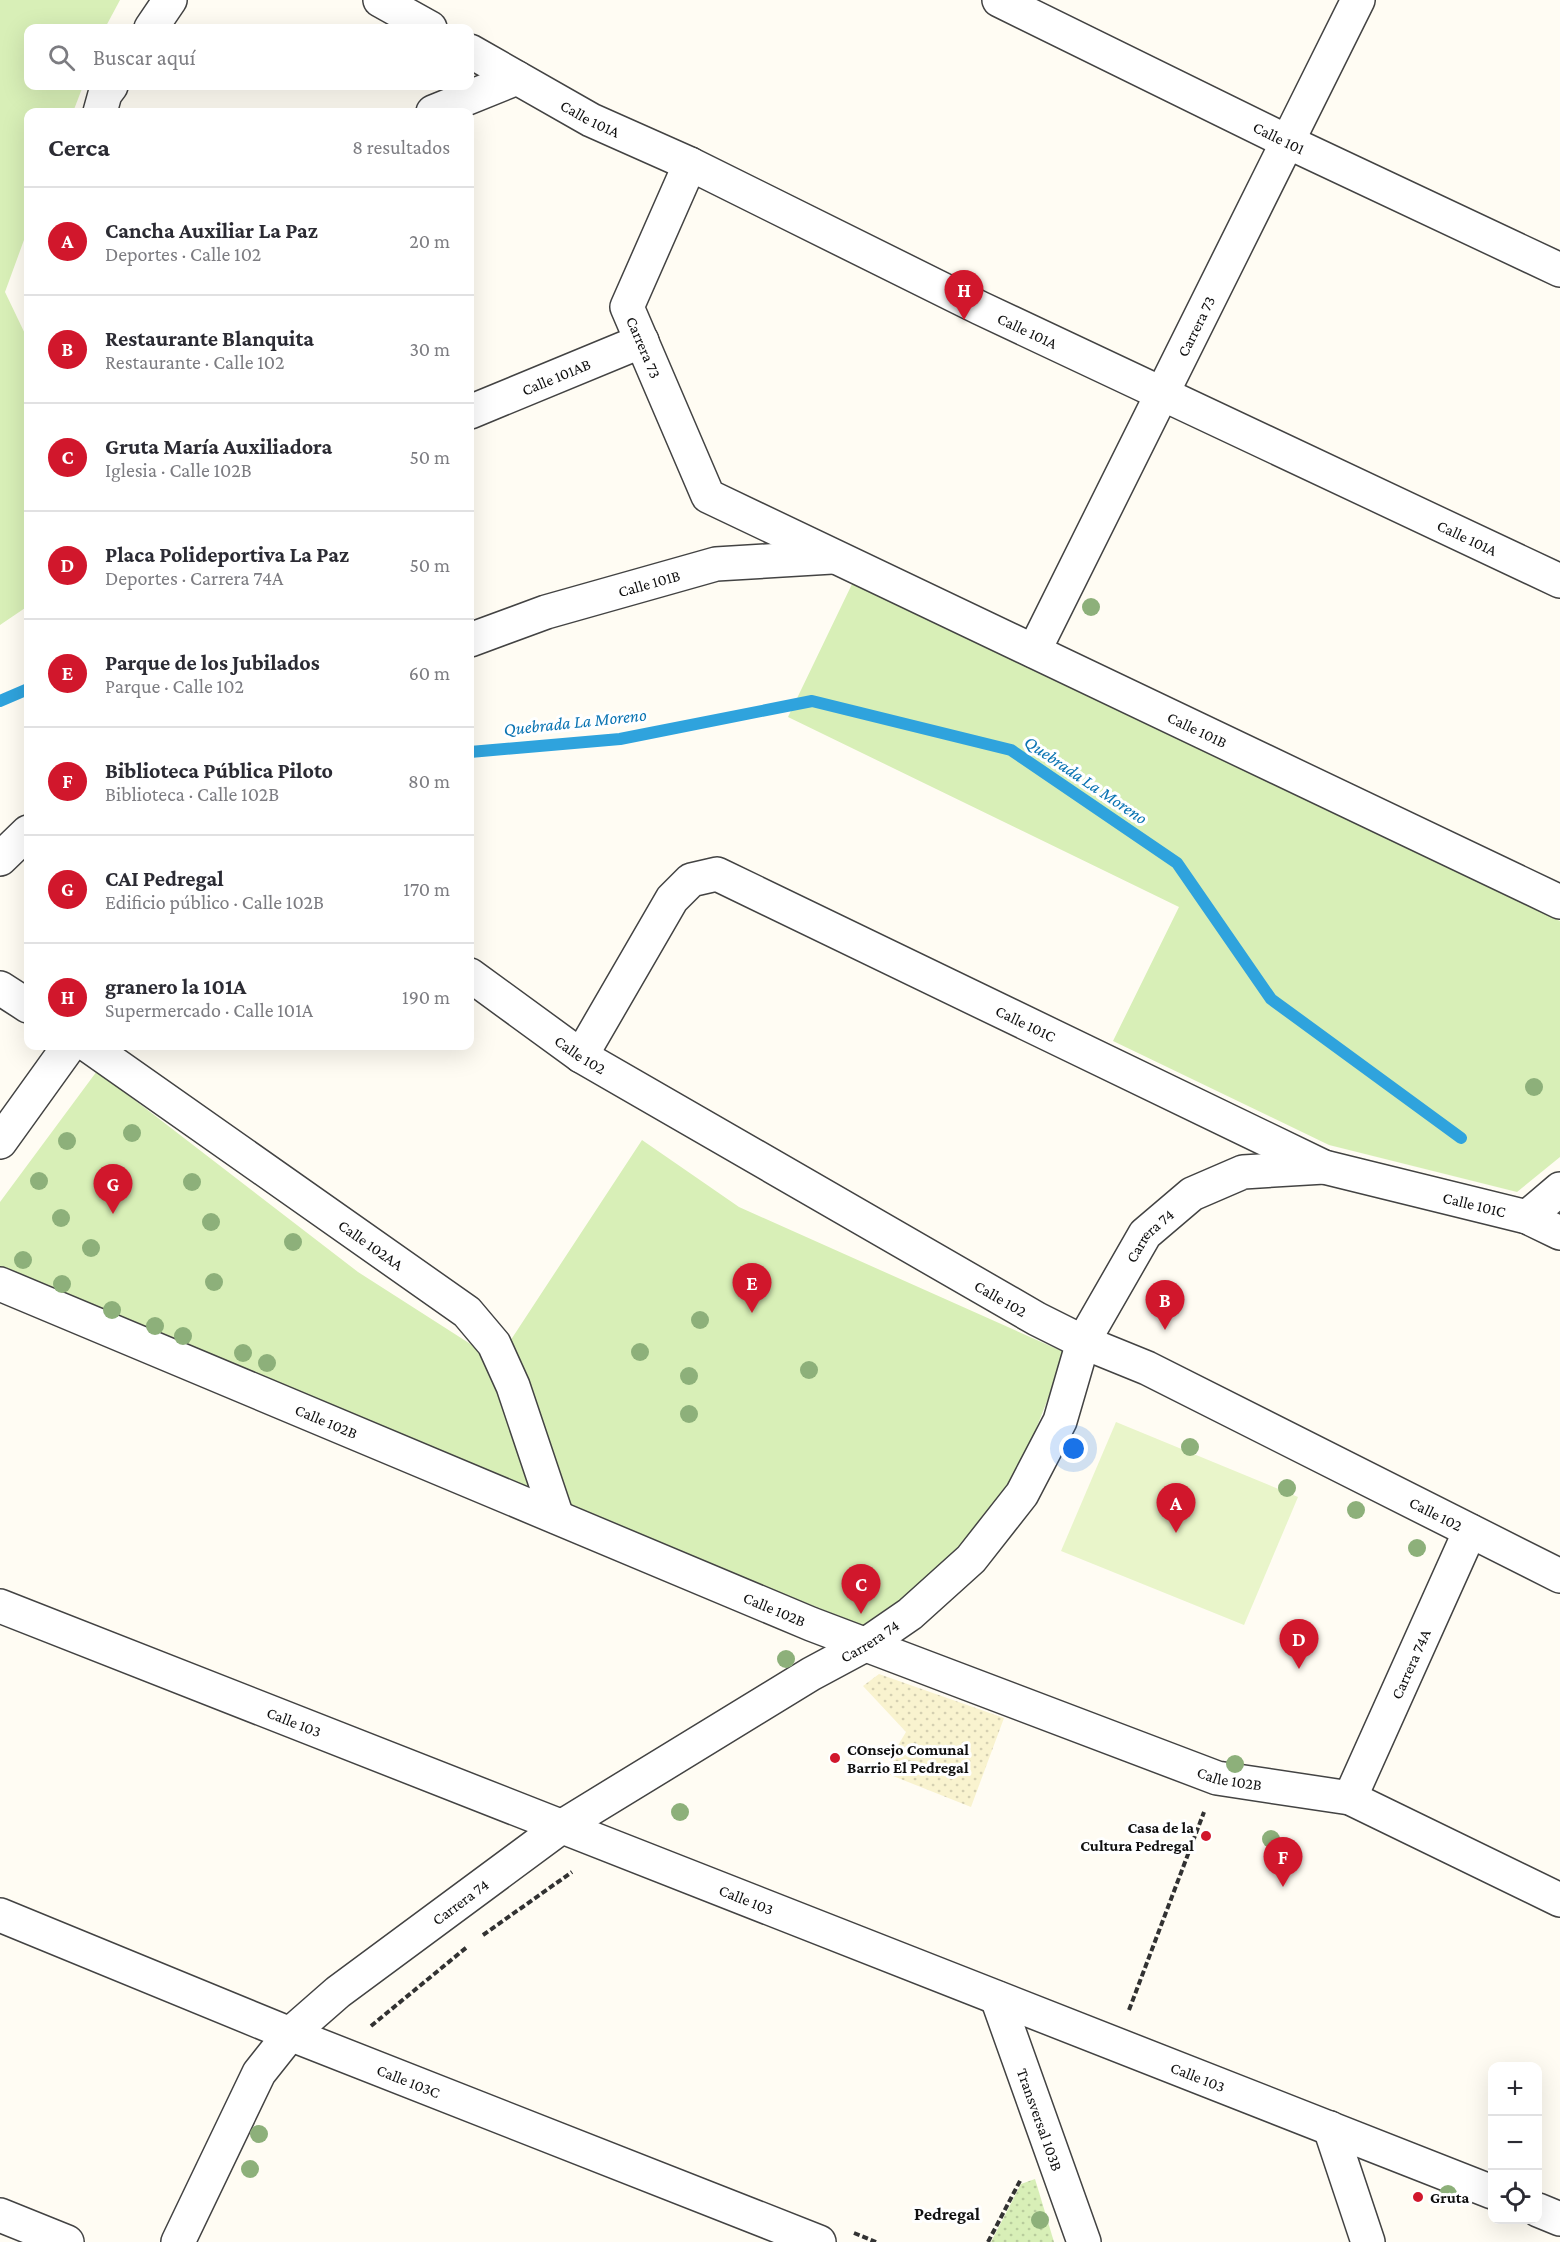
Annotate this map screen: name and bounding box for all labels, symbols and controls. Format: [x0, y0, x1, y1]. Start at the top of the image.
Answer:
search box [24, 24, 474, 90]
icon: search [45, 41, 78, 74]
text: Buscar aquí [93, 45, 195, 70]
street label: Calle 101A [558, 97, 623, 141]
street label: Calle 101 [1250, 118, 1307, 158]
text: Cerca [48, 133, 110, 162]
text: 8 resultados [352, 136, 450, 158]
text: Cancha Auxiliar La Paz [105, 218, 318, 243]
text: A [62, 230, 73, 252]
text: 20 m [409, 230, 450, 252]
text: Deportes · Calle 102 [105, 243, 261, 265]
pin: H [944, 270, 984, 320]
street label: Carrera 73 [1174, 293, 1218, 359]
street label: Calle 101A [995, 310, 1061, 353]
street label: Carrera 73 [623, 314, 664, 381]
text: Restaurante Blanquita [105, 326, 314, 351]
text: B [62, 338, 73, 360]
text: 30 m [409, 338, 450, 360]
text: Restaurante · Calle 102 [105, 351, 284, 373]
street label: Calle 101AB [519, 355, 593, 399]
text: Gruta María Auxiliadora [105, 434, 332, 459]
text: C [61, 446, 74, 468]
text: 50 m [409, 446, 450, 468]
text: Iglesia · Calle 102B [105, 459, 252, 481]
street label: Calle 101A [1435, 517, 1500, 560]
text: Placa Polideportiva La Paz [105, 542, 349, 567]
text: D [61, 554, 74, 576]
text: 50 m [409, 554, 450, 576]
text: Deportes · Carrera 74A [105, 567, 283, 589]
street label: Calle 101B [616, 567, 682, 600]
text: Parque de los Jubilados [105, 650, 320, 675]
text: E [62, 662, 73, 684]
text: 60 m [409, 662, 450, 684]
text: Parque · Calle 102 [105, 675, 244, 697]
water label: Quebrada La Moreno [503, 705, 648, 739]
street label: Calle 101B [1165, 708, 1230, 751]
water label: Quebrada La Moreno [1021, 732, 1151, 829]
text: Biblioteca Pública Piloto [105, 758, 333, 783]
text: F [62, 770, 73, 792]
text: 80 m [408, 770, 450, 792]
text: Biblioteca · Calle 102B [105, 783, 279, 805]
text: CAI Pedregal [105, 866, 224, 891]
text: G [61, 878, 74, 900]
text: 170 m [403, 878, 450, 900]
text: Edificio público · Calle 102B [105, 891, 324, 913]
text: granero la 101A [105, 974, 246, 999]
text: H [61, 986, 74, 1008]
text: 190 m [402, 986, 450, 1008]
text: Supermercado · Calle 101A [105, 999, 313, 1021]
street label: Calle 101C [993, 1002, 1058, 1045]
street label: Calle 102 [552, 1032, 609, 1078]
pin: G [94, 1164, 132, 1214]
street label: Calle 101C [1441, 1189, 1508, 1220]
street label: Carrera 74 [1123, 1206, 1177, 1265]
street label: Calle 102AA [335, 1216, 407, 1274]
pin: E [732, 1264, 771, 1313]
street label: Calle 102 [972, 1277, 1030, 1320]
pin: B [1146, 1280, 1184, 1330]
street label: Calle 102B [293, 1401, 360, 1442]
your location [1059, 1434, 1088, 1463]
pin: A [1156, 1484, 1196, 1533]
street label: Calle 102 [1407, 1494, 1465, 1535]
pin: C [842, 1564, 880, 1614]
street label: Calle 102B [741, 1589, 808, 1630]
street label: Carrera 74 [838, 1616, 902, 1666]
pin: D [1280, 1620, 1318, 1669]
street label: Carrera 74A [1388, 1626, 1434, 1702]
street label: Calle 103 [264, 1704, 324, 1740]
place label: COnsejo Comunal Barrio El Pedregal [847, 1741, 969, 1776]
marker: COnsejo Comunal Barrio El Pedregal [828, 1751, 842, 1765]
street label: Calle 102B [1195, 1763, 1263, 1794]
place label: Casa de la Cultura Pedregal [1080, 1819, 1194, 1854]
marker: Casa de la Cultura Pedregal [1199, 1829, 1213, 1843]
pin: F [1264, 1838, 1302, 1887]
street label: Carrera 74 [429, 1876, 492, 1928]
street label: Calle 103 [717, 1881, 776, 1918]
street label: Calle 103 [1168, 2059, 1227, 2095]
street label: Calle 103C [374, 2061, 443, 2101]
map controls [1488, 2062, 1542, 2224]
button: + [1488, 2062, 1542, 2116]
street label: Transversal 103B [1014, 2066, 1066, 2173]
button: − [1488, 2116, 1542, 2170]
button: locate [1488, 2170, 1542, 2224]
place label: Gruta [1430, 2189, 1469, 2206]
marker: Gruta [1411, 2190, 1425, 2204]
district label: Pedregal [914, 2204, 980, 2224]

